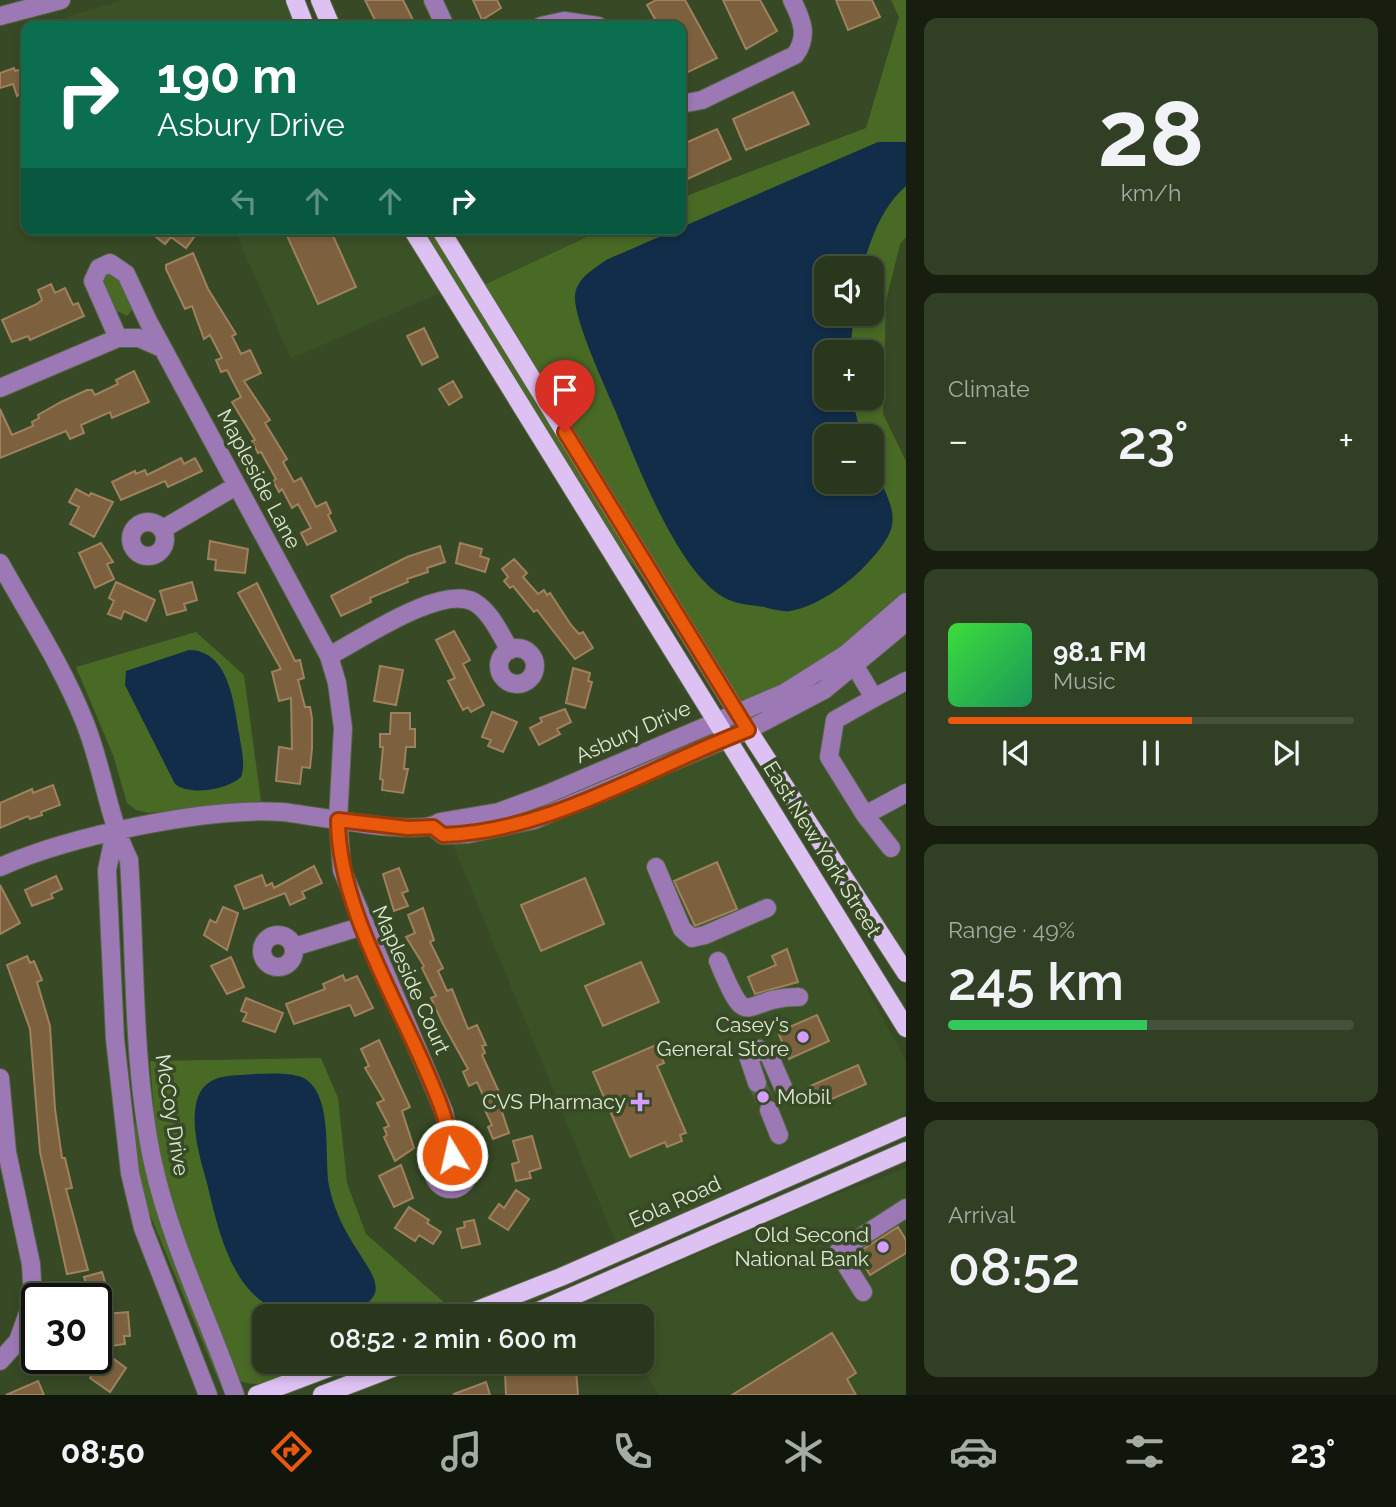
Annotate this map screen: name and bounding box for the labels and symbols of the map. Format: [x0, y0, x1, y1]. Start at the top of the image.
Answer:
pin [535, 360, 595, 432]
street label: Mapleside Lane [212, 405, 307, 553]
street label: Asbury Drive [571, 695, 694, 768]
street label: East New York Street [758, 756, 887, 941]
street label: Mapleside Court [367, 902, 455, 1058]
place label: Casey's General Store [657, 1012, 789, 1061]
marker: Casey's General Store [795, 1029, 811, 1045]
street label: McCoy Drive [151, 1052, 194, 1177]
place label: Mobil [777, 1084, 831, 1109]
place label: CVS Pharmacy [482, 1089, 626, 1114]
marker: Mobil [755, 1089, 771, 1105]
marker: CVS Pharmacy [632, 1094, 648, 1110]
position arrow [415, 1118, 489, 1192]
street label: Eola Road [625, 1170, 725, 1233]
place label: Old Second National Bank [735, 1222, 869, 1271]
marker: Old Second National Bank [875, 1239, 891, 1255]
speed limit sign: 30 [21, 1283, 112, 1374]

